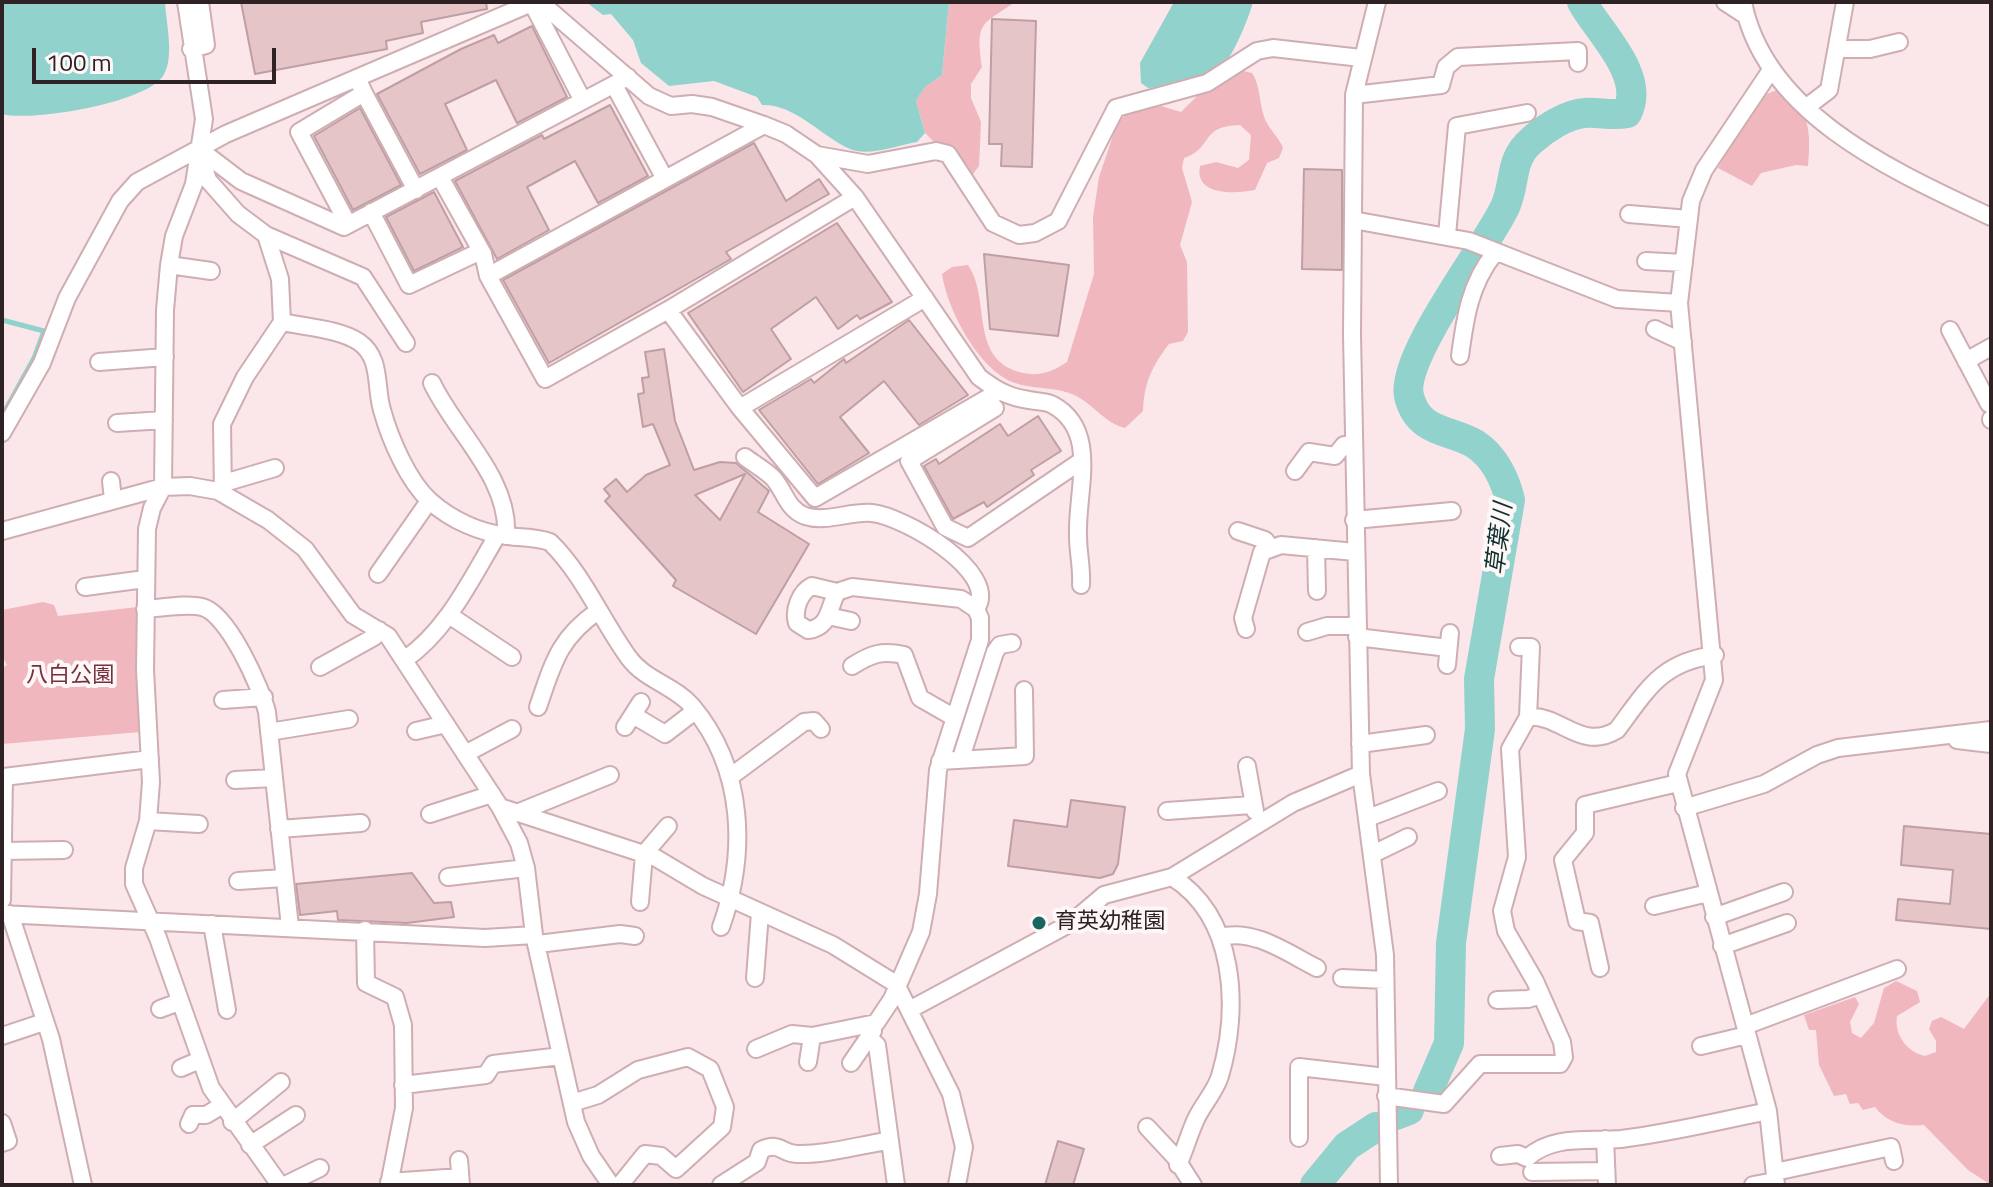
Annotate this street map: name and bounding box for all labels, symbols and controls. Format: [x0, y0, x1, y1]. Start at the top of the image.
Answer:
scale bar [36, 32, 280, 82]
text: 100 m [46, 44, 112, 80]
water label: 草葉川 [1482, 502, 1520, 576]
park label: 八白公園 [26, 664, 114, 690]
place label: 育英幼稚園 [1055, 910, 1165, 936]
marker: 育英幼稚園 [1030, 914, 1048, 932]

